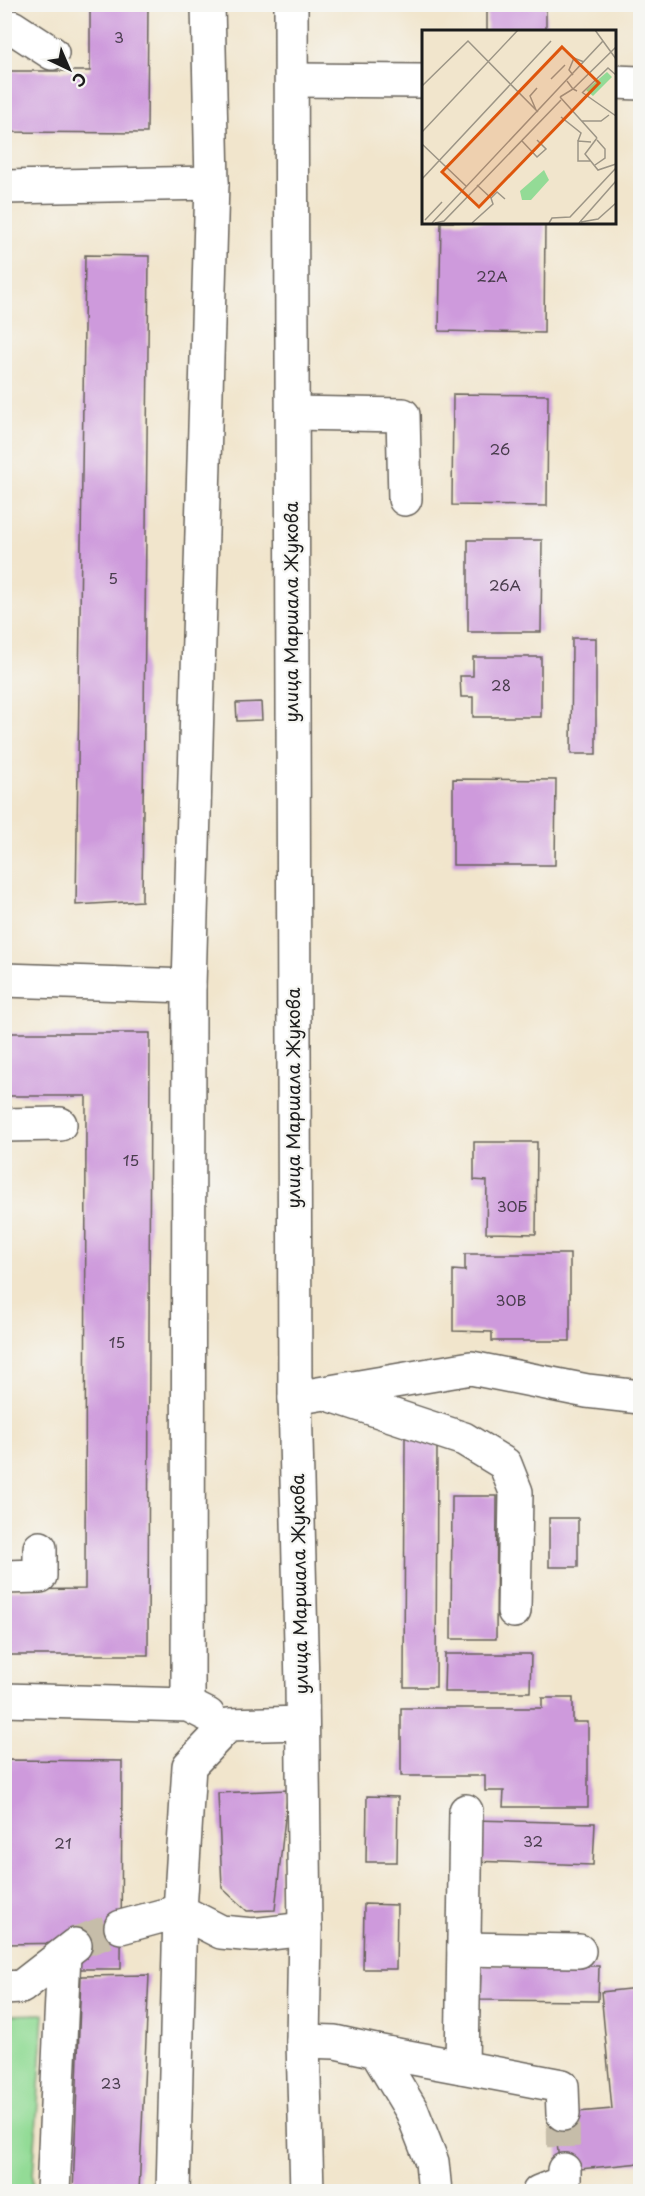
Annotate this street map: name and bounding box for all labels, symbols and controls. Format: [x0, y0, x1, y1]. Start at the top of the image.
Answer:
house number: 3 [114, 25, 124, 48]
inset map [422, 30, 615, 224]
north arrow [39, 39, 99, 99]
text: С [67, 68, 93, 93]
house number: 22А [476, 264, 508, 287]
house number: 26 [490, 437, 510, 460]
street label: улица Маршала Жукова [277, 501, 304, 722]
house number: 5 [108, 566, 118, 589]
house number: 26А [489, 573, 521, 596]
house number: 28 [491, 673, 511, 696]
street label: улица Маршала Жукова [279, 987, 306, 1208]
house number: 15 [123, 1148, 139, 1171]
house number: 30Б [497, 1194, 528, 1217]
house number: 30В [496, 1288, 526, 1311]
house number: 15 [109, 1330, 125, 1353]
street label: улица Маршала Жукова [283, 1473, 314, 1695]
house number: 32 [523, 1829, 543, 1852]
house number: 21 [54, 1831, 72, 1854]
house number: 23 [101, 2071, 121, 2094]

